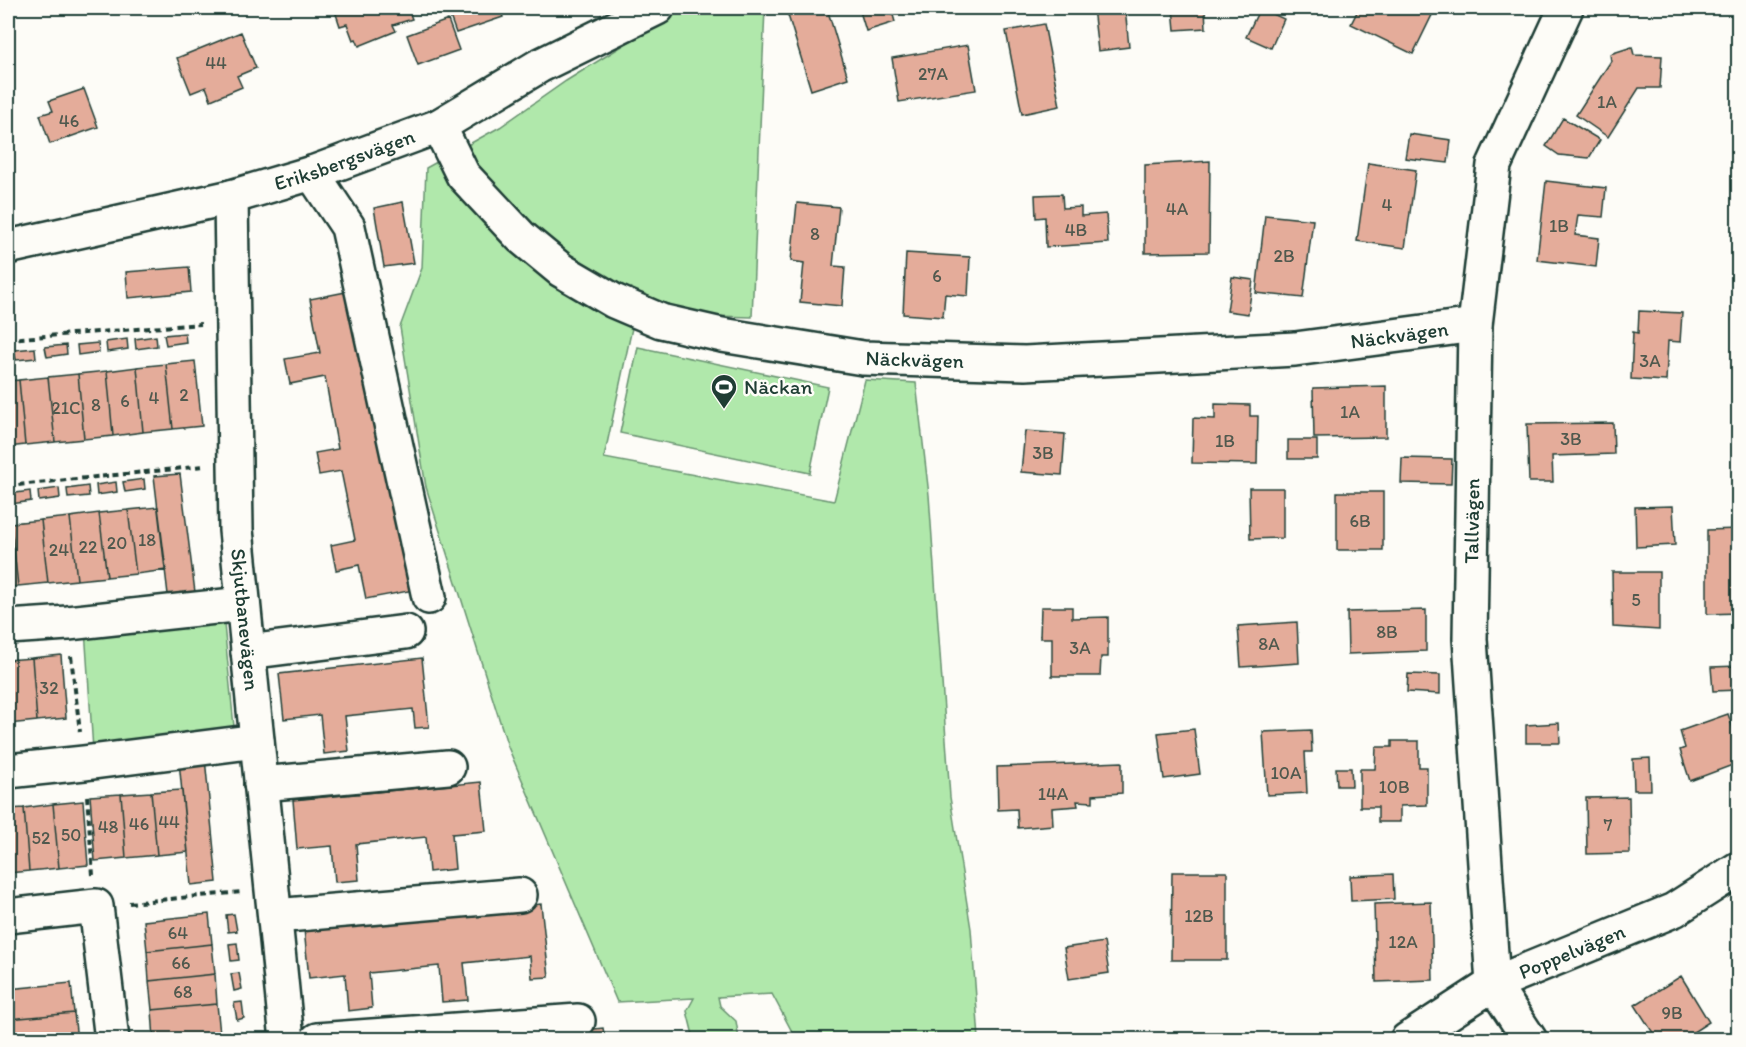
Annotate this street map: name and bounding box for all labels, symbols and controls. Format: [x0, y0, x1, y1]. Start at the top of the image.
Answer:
house number: 44 [205, 52, 227, 74]
house number: 27A [918, 63, 948, 85]
house number: 1A [1597, 91, 1617, 113]
house number: 46 [59, 110, 79, 132]
street label: Eriksbergsvägen [271, 123, 418, 196]
house number: 4 [1382, 194, 1393, 216]
house number: 4A [1166, 198, 1189, 220]
house number: 1B [1549, 215, 1569, 237]
house number: 4B [1065, 219, 1087, 241]
house number: 8 [810, 223, 820, 245]
house number: 2B [1273, 245, 1295, 267]
house number: 6 [932, 265, 942, 287]
street label: Näckvägen [1349, 316, 1450, 353]
street label: Näckvägen [865, 345, 964, 373]
house number: 3A [1639, 350, 1661, 372]
sports icon: Näckan [709, 372, 739, 410]
place label: Näckan [744, 374, 813, 399]
house number: 2 [179, 384, 189, 406]
house number: 4 [149, 387, 160, 409]
house number: 6 [120, 390, 130, 412]
house number: 8 [91, 394, 101, 416]
house number: 21C [51, 397, 81, 419]
house number: 1A [1340, 401, 1360, 423]
house number: 3B [1560, 428, 1582, 450]
house number: 1B [1215, 430, 1235, 452]
house number: 3B [1032, 442, 1054, 464]
street label: Tallvägen [1458, 478, 1485, 564]
house number: 6B [1349, 510, 1371, 532]
house number: 18 [138, 529, 156, 551]
house number: 20 [107, 532, 127, 554]
house number: 22 [79, 536, 98, 558]
house number: 24 [49, 539, 69, 561]
street label: Skjutbanevägen [226, 547, 265, 692]
house number: 5 [1631, 589, 1641, 611]
house number: 8B [1376, 621, 1398, 643]
house number: 8A [1258, 633, 1280, 655]
house number: 3A [1069, 637, 1091, 659]
house number: 32 [39, 677, 59, 699]
house number: 10A [1271, 762, 1302, 784]
house number: 10B [1378, 776, 1410, 798]
house number: 14A [1038, 783, 1069, 805]
house number: 44 [158, 811, 180, 833]
house number: 46 [129, 813, 149, 835]
house number: 7 [1604, 814, 1613, 836]
house number: 48 [98, 816, 118, 838]
house number: 50 [61, 824, 81, 846]
house number: 52 [32, 827, 51, 849]
house number: 12B [1184, 905, 1214, 927]
street label: Poppelvägen [1515, 918, 1629, 984]
house number: 64 [168, 922, 188, 944]
house number: 12A [1388, 931, 1418, 953]
house number: 66 [171, 952, 191, 974]
house number: 68 [173, 981, 193, 1003]
house number: 9B [1661, 1002, 1683, 1024]

